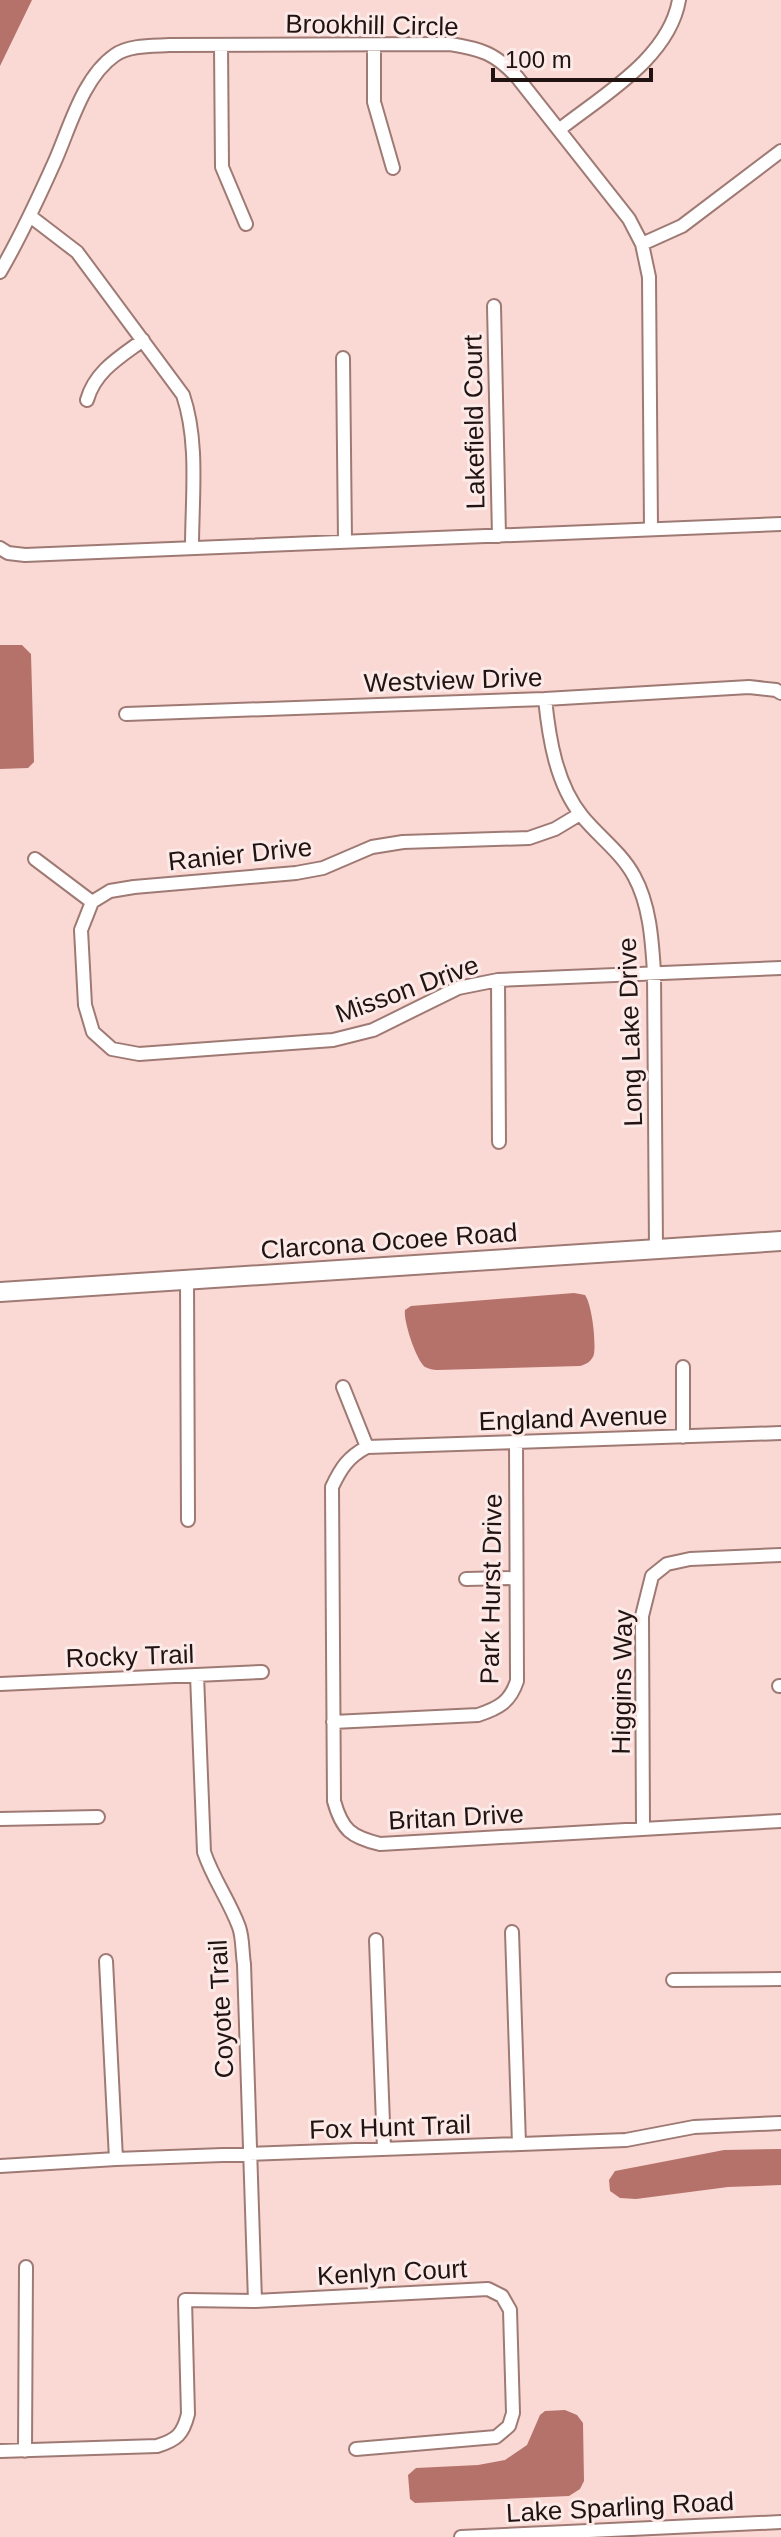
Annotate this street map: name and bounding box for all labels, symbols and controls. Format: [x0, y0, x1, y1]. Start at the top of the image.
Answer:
street label: Brookhill Circle [285, 8, 459, 42]
scale bar [493, 32, 651, 82]
text: 100 m [505, 46, 572, 73]
street label: Lakefield Court [457, 334, 491, 510]
street label: Westview Drive [363, 662, 543, 698]
street label: Ranier Drive [167, 832, 313, 876]
street label: Long Lake Drive [612, 937, 648, 1127]
street label: Misson Drive [331, 949, 483, 1029]
street label: Clarcona Ocoee Road [260, 1217, 518, 1265]
street label: England Avenue [478, 1400, 668, 1436]
street label: Park Hurst Drive [474, 1493, 508, 1685]
street label: Higgins Way [606, 1609, 638, 1755]
street label: Rocky Trail [65, 1639, 195, 1673]
street label: Britan Drive [387, 1798, 525, 1836]
street label: Coyote Trail [202, 1939, 240, 2079]
street label: Fox Hunt Trail [309, 2109, 471, 2145]
street label: Kenlyn Court [316, 2253, 469, 2291]
street label: Lake Sparling Road [505, 2486, 735, 2528]

